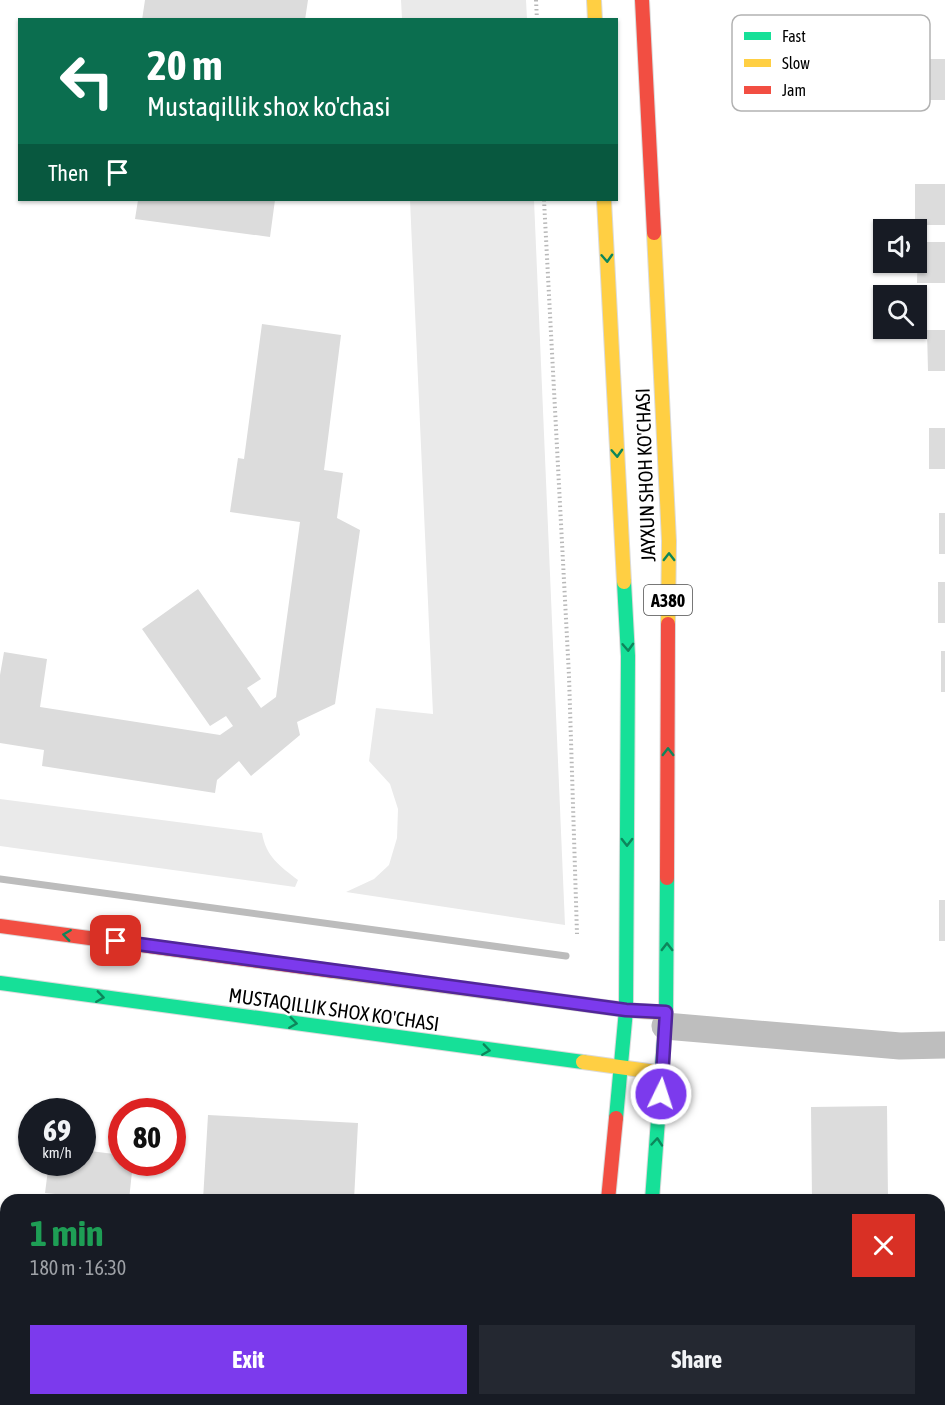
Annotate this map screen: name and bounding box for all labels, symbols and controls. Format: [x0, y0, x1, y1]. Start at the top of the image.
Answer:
legend [732, 15, 930, 111]
text: Fast [782, 27, 806, 45]
text: 20 m [147, 41, 222, 89]
icon: left [48, 42, 126, 120]
text: Slow [782, 54, 810, 72]
text: Jam [782, 81, 806, 99]
text: Mustaqillik shox ko'chasi [147, 91, 390, 122]
icon: arrive [101, 156, 134, 189]
text: Then [48, 160, 89, 186]
map controls [873, 219, 927, 339]
button: sound [873, 219, 927, 273]
one-way arrow [601, 253, 614, 262]
button: search [873, 285, 927, 339]
street label: JAYXUN SHOH KO'CHASI [630, 388, 660, 562]
one-way arrow [611, 448, 624, 457]
one-way arrow [663, 553, 675, 562]
road number: A380 [644, 585, 692, 615]
one-way arrow [621, 643, 634, 652]
one-way arrow [662, 748, 674, 757]
one-way arrow [621, 838, 633, 847]
pin [90, 915, 141, 966]
icon: arrive [99, 924, 132, 957]
one-way arrow [62, 929, 72, 941]
one-way arrow [661, 943, 673, 952]
street label: MUSTAQILLIK SHOX KO'CHASI [227, 983, 441, 1035]
one-way arrow [95, 990, 104, 1002]
one-way arrow [288, 1017, 297, 1029]
one-way arrow [481, 1043, 491, 1055]
position arrow [629, 1062, 693, 1126]
speed limit sign: 80 [108, 1098, 186, 1176]
text: 69 [43, 1113, 71, 1147]
one-way arrow [650, 1137, 663, 1146]
text: km/h [42, 1144, 72, 1161]
text: 1 min [30, 1212, 104, 1254]
button: close [852, 1214, 915, 1277]
text: 180 m · 16:30 [30, 1256, 126, 1279]
button: Exit [30, 1325, 467, 1394]
button: Share [479, 1325, 915, 1394]

